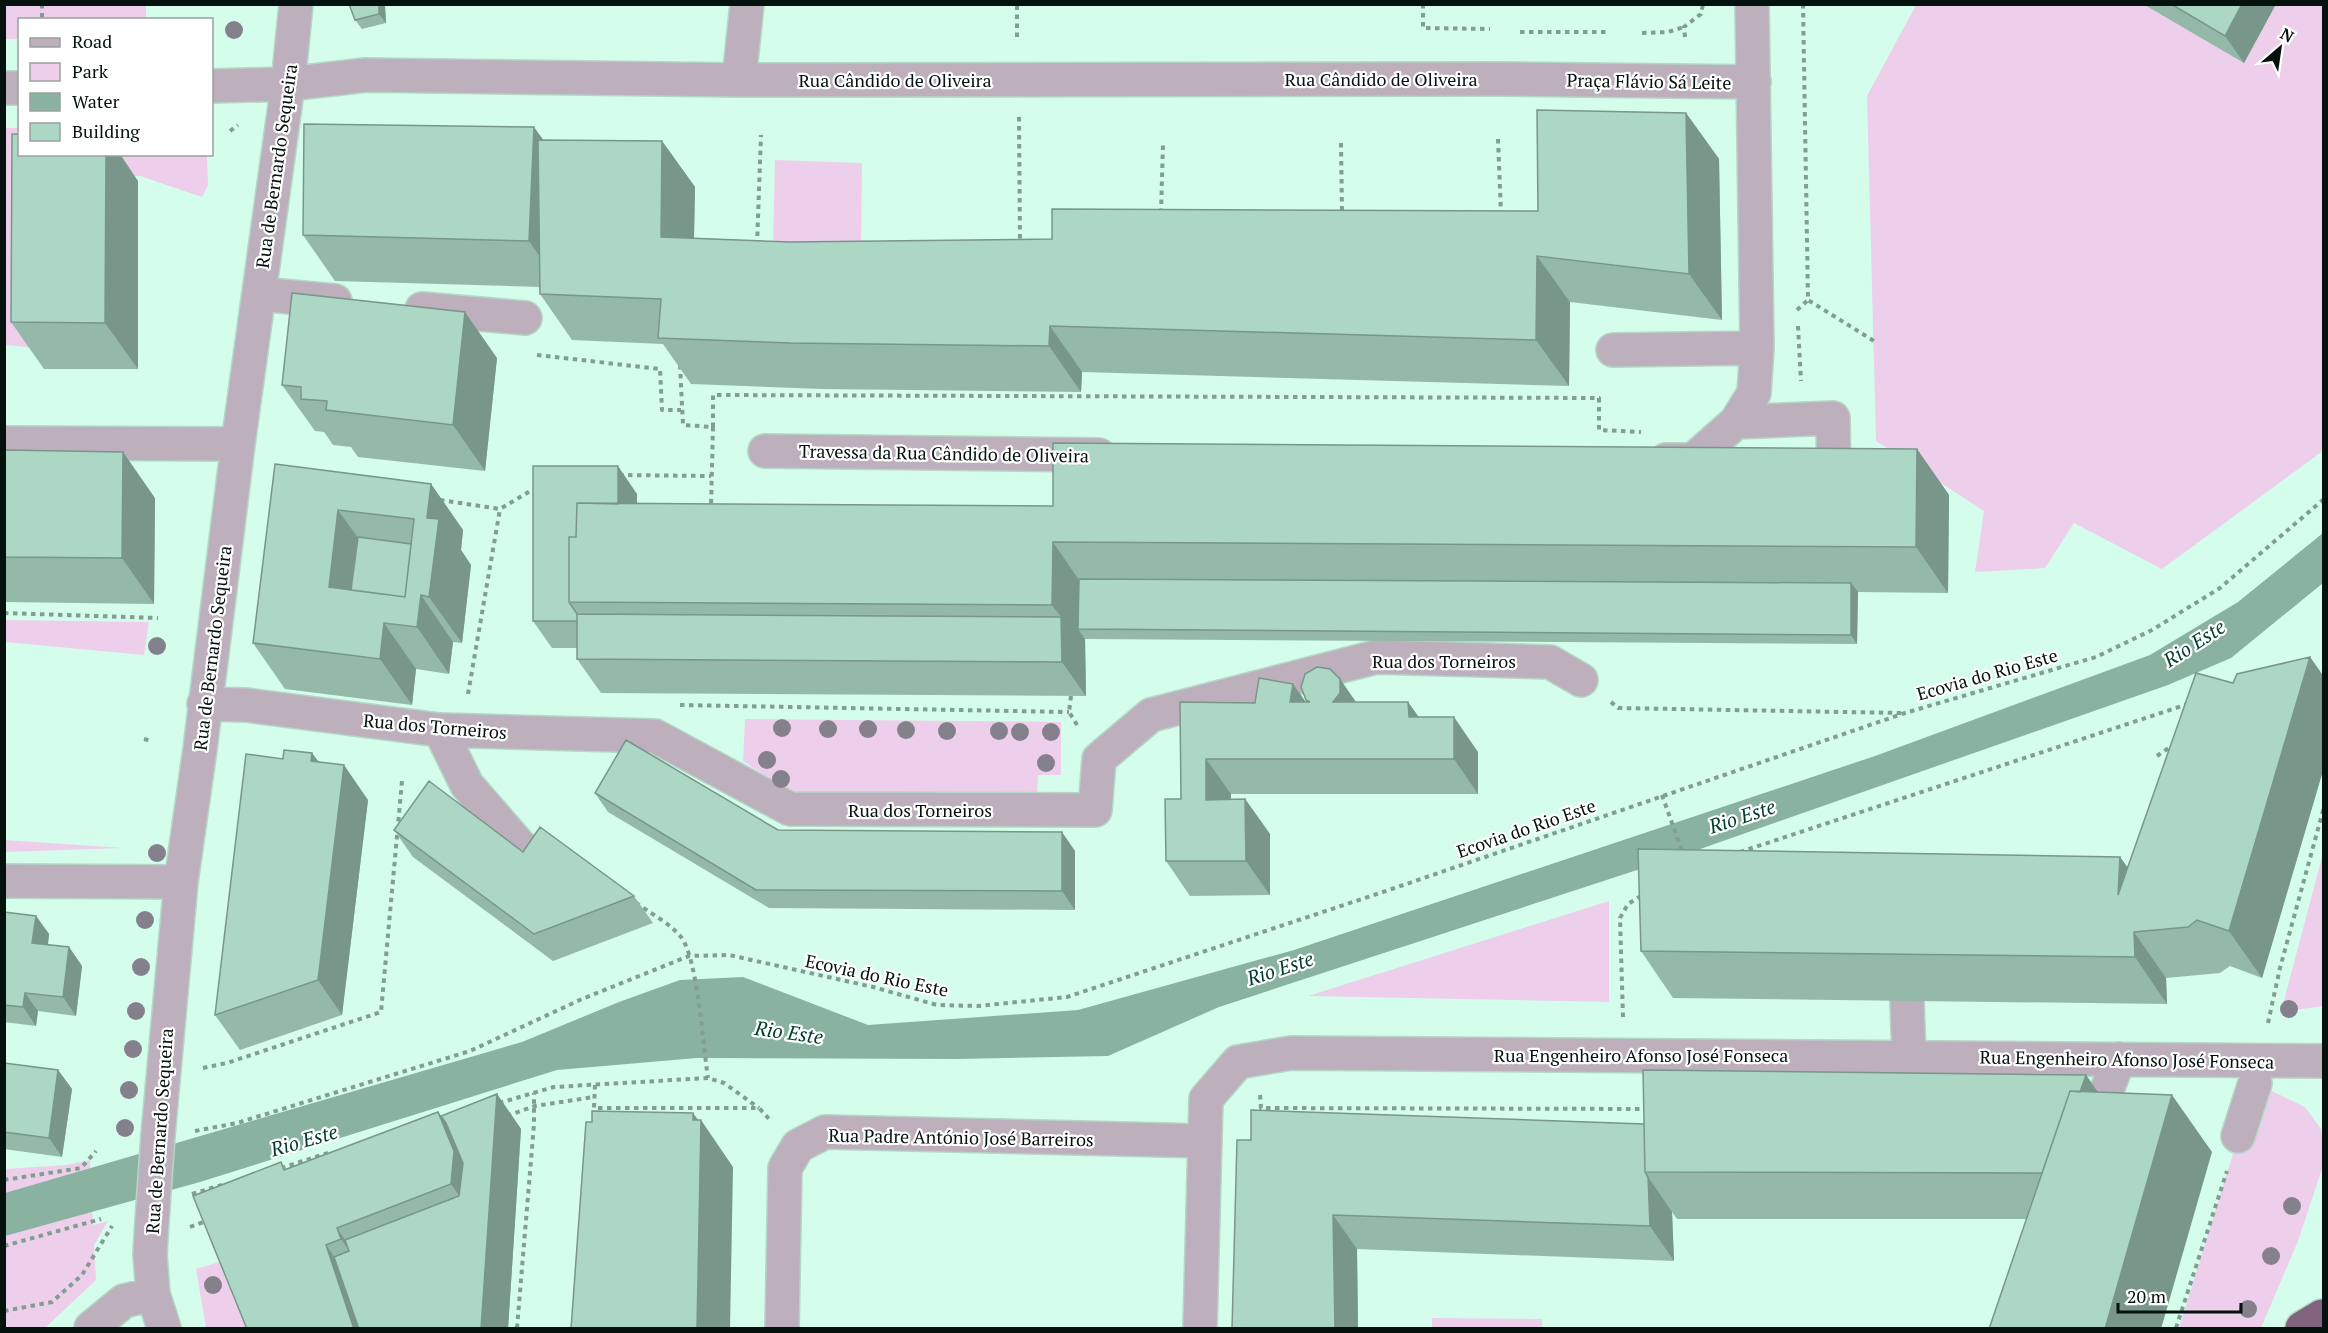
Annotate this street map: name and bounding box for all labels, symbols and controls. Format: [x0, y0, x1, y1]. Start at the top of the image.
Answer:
legend [18, 18, 213, 156]
north arrow [2250, 18, 2310, 78]
text: N [2277, 22, 2298, 47]
text: Road [72, 29, 112, 53]
text: Park [72, 59, 109, 83]
street label: Rua de Bernardo Sequeira [250, 62, 302, 270]
street label: Rua Cândido de Oliveira [1284, 67, 1478, 91]
street label: Rua Cândido de Oliveira [798, 68, 992, 92]
street label: Praça Flávio Sá Leite [1566, 68, 1732, 94]
text: Water [72, 89, 119, 113]
text: Building [72, 119, 140, 143]
street label: Travessa da Rua Cândido de Oliveira [799, 438, 1089, 468]
street label: Rua de Bernardo Sequeira [188, 544, 236, 752]
water label: Rio Este [2157, 613, 2230, 674]
street label: Ecovia do Rio Este [1914, 642, 2060, 706]
street label: Rua dos Torneiros [1372, 649, 1516, 673]
street label: Rua dos Torneiros [362, 708, 508, 744]
street label: Ecovia do Rio Este [1453, 793, 1599, 863]
water label: Rio Este [1704, 793, 1779, 840]
street label: Rua dos Torneiros [848, 798, 992, 822]
water label: Rio Este [1242, 945, 1317, 992]
street label: Ecovia do Rio Este [803, 948, 951, 1002]
water label: Rio Este [752, 1014, 825, 1050]
street label: Rua de Bernardo Sequeira [140, 1027, 178, 1235]
street label: Rua Engenheiro Afonso José Fonseca [1494, 1043, 1788, 1067]
street label: Rua Engenheiro Afonso José Fonseca [1980, 1044, 2274, 1074]
water label: Rio Este [266, 1118, 341, 1163]
street label: Rua Padre António José Barreiros [828, 1123, 1094, 1151]
scale bar [2118, 1276, 2241, 1314]
text: 20 m [2127, 1284, 2167, 1308]

